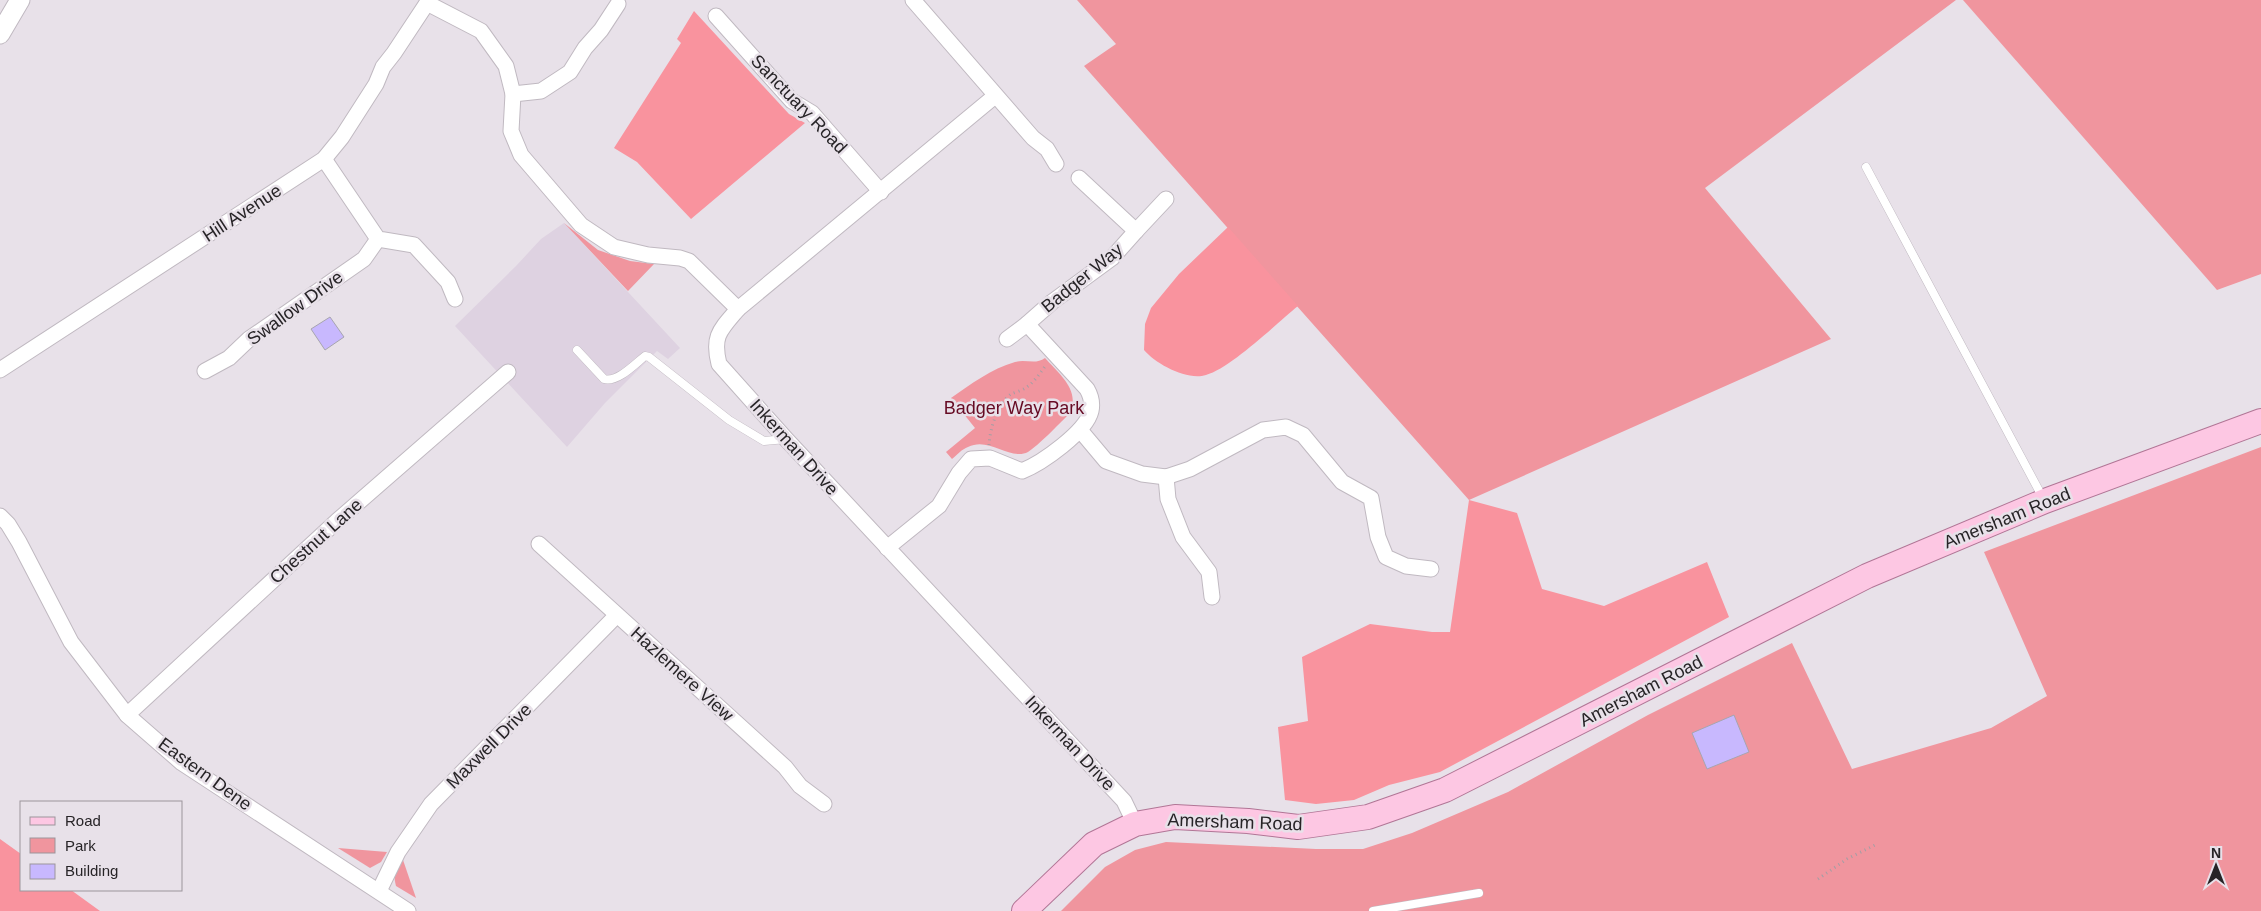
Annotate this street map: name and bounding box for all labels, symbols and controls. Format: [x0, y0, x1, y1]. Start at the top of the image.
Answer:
street label: Sanctuary Road [747, 51, 851, 157]
street label: Hill Avenue [199, 180, 285, 246]
street label: Badger Way [1037, 239, 1127, 317]
street label: Swallow Drive [243, 267, 347, 349]
street label: Inkerman Drive [746, 395, 842, 499]
park label: Badger Way Park [944, 398, 1085, 418]
street label: Amersham Road [1941, 483, 2073, 553]
street label: Chestnut Lane [266, 494, 366, 588]
street label: Hazlemere View [627, 623, 738, 726]
street label: Amersham Road [1576, 651, 1706, 731]
street label: Inkerman Drive [1021, 692, 1119, 794]
street label: Maxwell Drive [442, 699, 536, 793]
street label: Eastern Dene [155, 734, 255, 814]
legend [20, 801, 182, 891]
street label: Amersham Road [1167, 810, 1303, 834]
text: Road [65, 812, 101, 829]
text: Park [65, 837, 96, 854]
north arrow [2191, 841, 2241, 891]
text: N [2211, 845, 2221, 861]
text: Building [65, 862, 118, 879]

